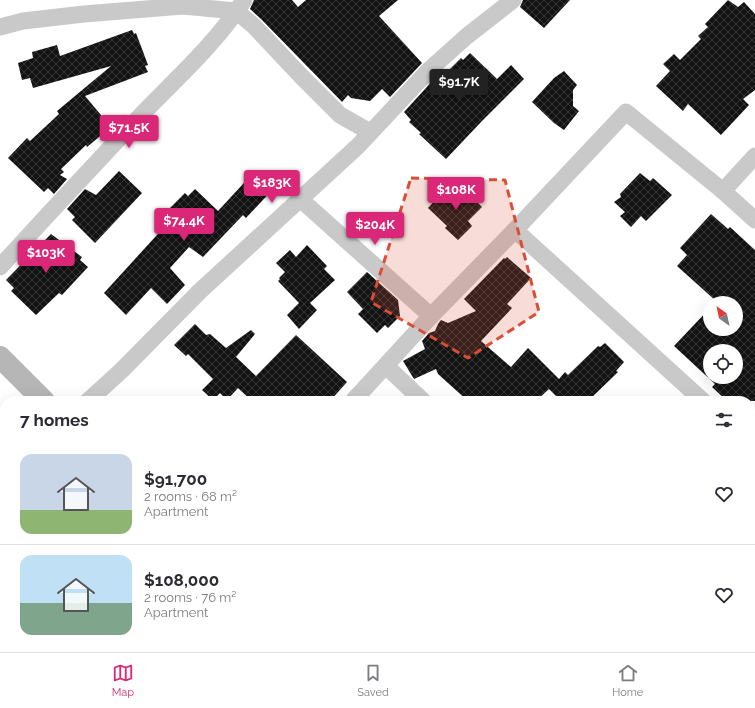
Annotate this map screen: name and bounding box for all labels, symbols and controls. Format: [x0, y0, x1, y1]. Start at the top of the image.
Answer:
pin: $91.7K [426, 69, 492, 103]
text: $91.7K [439, 74, 479, 89]
pin: $71.5K [96, 115, 162, 149]
text: $71.5K [109, 120, 149, 135]
pin: $183K [244, 170, 300, 204]
text: $183K [253, 175, 291, 190]
pin: $108K [428, 177, 484, 211]
text: $108K [436, 182, 476, 197]
pin: $74.4K [151, 208, 217, 242]
pin: $204K [347, 212, 403, 246]
text: $74.4K [163, 213, 205, 228]
text: $204K [355, 217, 395, 232]
pin: $103K [18, 240, 74, 274]
text: $103K [27, 245, 65, 260]
north arrow [703, 296, 743, 336]
map controls [703, 296, 743, 384]
button: locate [703, 344, 743, 384]
icon: filters [713, 409, 735, 431]
text: 7 homes [20, 410, 89, 430]
text: $91,700 [144, 469, 207, 489]
icon: home [52, 470, 100, 518]
icon: heart [713, 483, 735, 505]
text: 2 rooms · 68 m² [144, 489, 237, 504]
text: Apartment [144, 504, 208, 519]
text: $108,000 [144, 570, 219, 590]
icon: home [52, 571, 100, 619]
icon: heart [713, 584, 735, 606]
text: 2 rooms · 76 m² [144, 590, 236, 605]
text: Apartment [144, 605, 208, 620]
tab: Map [112, 662, 134, 699]
tab: Saved [357, 662, 389, 699]
tab: Home [612, 662, 643, 699]

